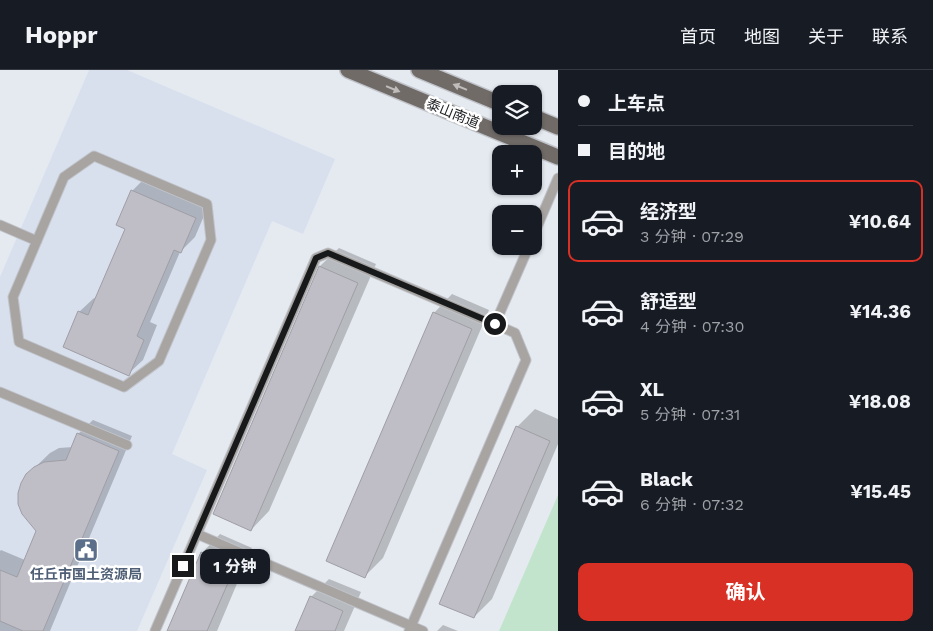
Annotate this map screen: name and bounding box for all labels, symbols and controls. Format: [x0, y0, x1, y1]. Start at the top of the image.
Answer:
text: Hoppr [25, 21, 98, 49]
text: 首页 [680, 26, 716, 47]
text: 地图 [744, 26, 780, 47]
text: 关于 [808, 26, 844, 47]
text: 联系 [872, 26, 908, 47]
one-way arrow [452, 83, 467, 91]
one-way arrow [386, 85, 400, 93]
map controls [492, 85, 542, 255]
button: layers [492, 85, 542, 135]
text: 上车点 [608, 92, 665, 115]
street label: 泰山南道 [424, 95, 482, 131]
text: 目的地 [608, 140, 665, 163]
button: + [492, 145, 542, 195]
icon: car [580, 199, 625, 244]
text: 经济型 [640, 200, 697, 223]
button: − [492, 205, 542, 255]
text: ¥10.64 [849, 210, 911, 233]
text: 3 分钟 · 07:29 [640, 227, 744, 246]
icon: car [580, 289, 625, 334]
text: 舒适型 [640, 290, 697, 313]
text: ¥14.36 [849, 300, 911, 323]
route start [484, 313, 506, 335]
text: 4 分钟 · 07:30 [640, 317, 744, 336]
text: XL [640, 378, 664, 401]
icon: car [580, 379, 625, 424]
text: ¥18.08 [849, 390, 911, 413]
text: 5 分钟 · 07:31 [640, 405, 740, 424]
text: Black [640, 468, 693, 491]
icon: car [580, 469, 625, 514]
text: ¥15.45 [850, 480, 911, 503]
text: 6 分钟 · 07:32 [640, 495, 744, 514]
public building icon: 任丘市国土资源局 [73, 537, 99, 563]
callout: 1 分钟 [200, 548, 270, 584]
route end [172, 555, 194, 577]
text: 1 分钟 [213, 557, 257, 576]
button: 确认 [578, 563, 913, 621]
place label: 任丘市国土资源局 [30, 566, 142, 582]

